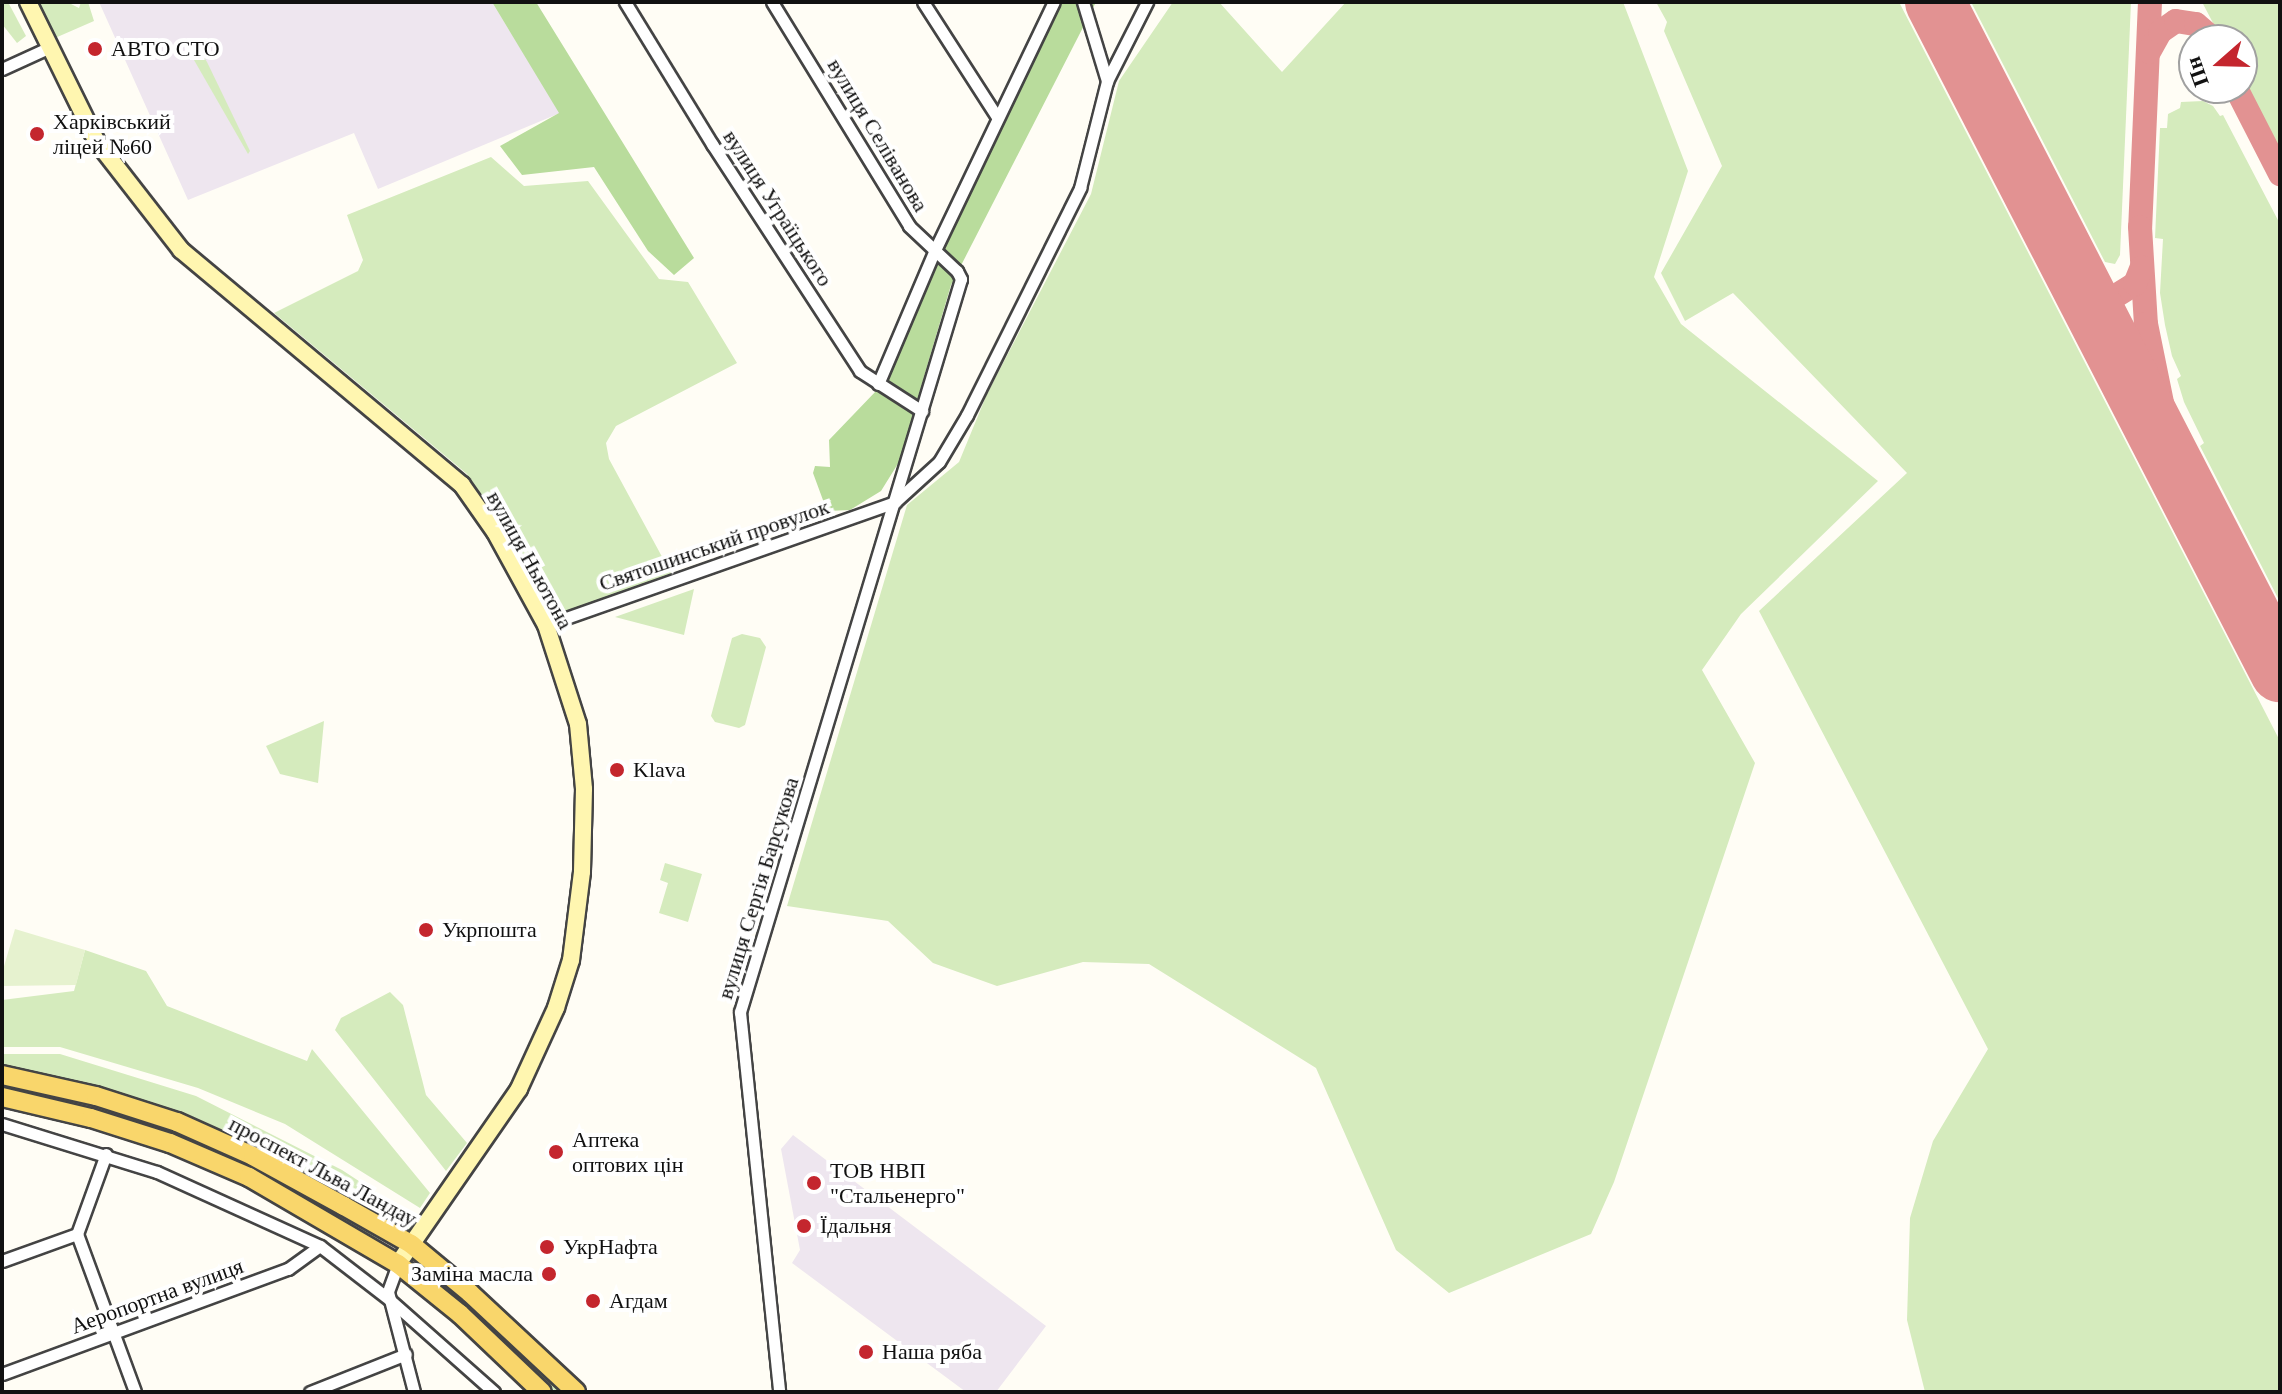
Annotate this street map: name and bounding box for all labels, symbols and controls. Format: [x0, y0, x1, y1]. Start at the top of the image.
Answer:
north arrow [2178, 24, 2258, 104]
place label: АВТО СТО [111, 36, 220, 62]
marker: АВТО СТО [86, 40, 104, 58]
text: Пн [2180, 53, 2214, 90]
street label: вулиця Селіванова [822, 54, 934, 216]
place label: Харківський ліцей №60 [53, 108, 171, 160]
marker: Харківський ліцей №60 [28, 125, 46, 143]
street label: вулиця Уграїцького [718, 125, 838, 291]
street label: вулиця Ньютона [481, 486, 579, 634]
street label: Святошинський провулок [596, 493, 832, 597]
place label: Klava [633, 757, 686, 783]
marker: Klava [608, 761, 626, 779]
street label: вулиця Сергія Барсукова [712, 774, 804, 1002]
place label: Укрпошта [442, 917, 537, 943]
marker: Укрпошта [417, 921, 435, 939]
street label: проспект Льва Ландау [225, 1110, 421, 1232]
place label: Аптека оптових цін [572, 1126, 683, 1178]
marker: Аптека оптових цін [547, 1143, 565, 1161]
place label: ТОВ НВП "Стальенерго" [830, 1157, 965, 1208]
marker: ТОВ НВП "Стальенерго" [805, 1174, 823, 1192]
place label: Їдальня [820, 1213, 891, 1239]
marker: Їдальня [795, 1217, 813, 1235]
place label: УкрНафта [563, 1234, 658, 1260]
marker: УкрНафта [538, 1238, 556, 1256]
street label: Аеропортна вулиця [67, 1253, 247, 1339]
place label: Заміна масла [411, 1261, 533, 1287]
marker: Заміна масла [540, 1265, 558, 1283]
place label: Агдам [609, 1288, 668, 1314]
marker: Агдам [584, 1292, 602, 1310]
place label: Наша ряба [882, 1339, 982, 1365]
marker: Наша ряба [857, 1343, 875, 1361]

